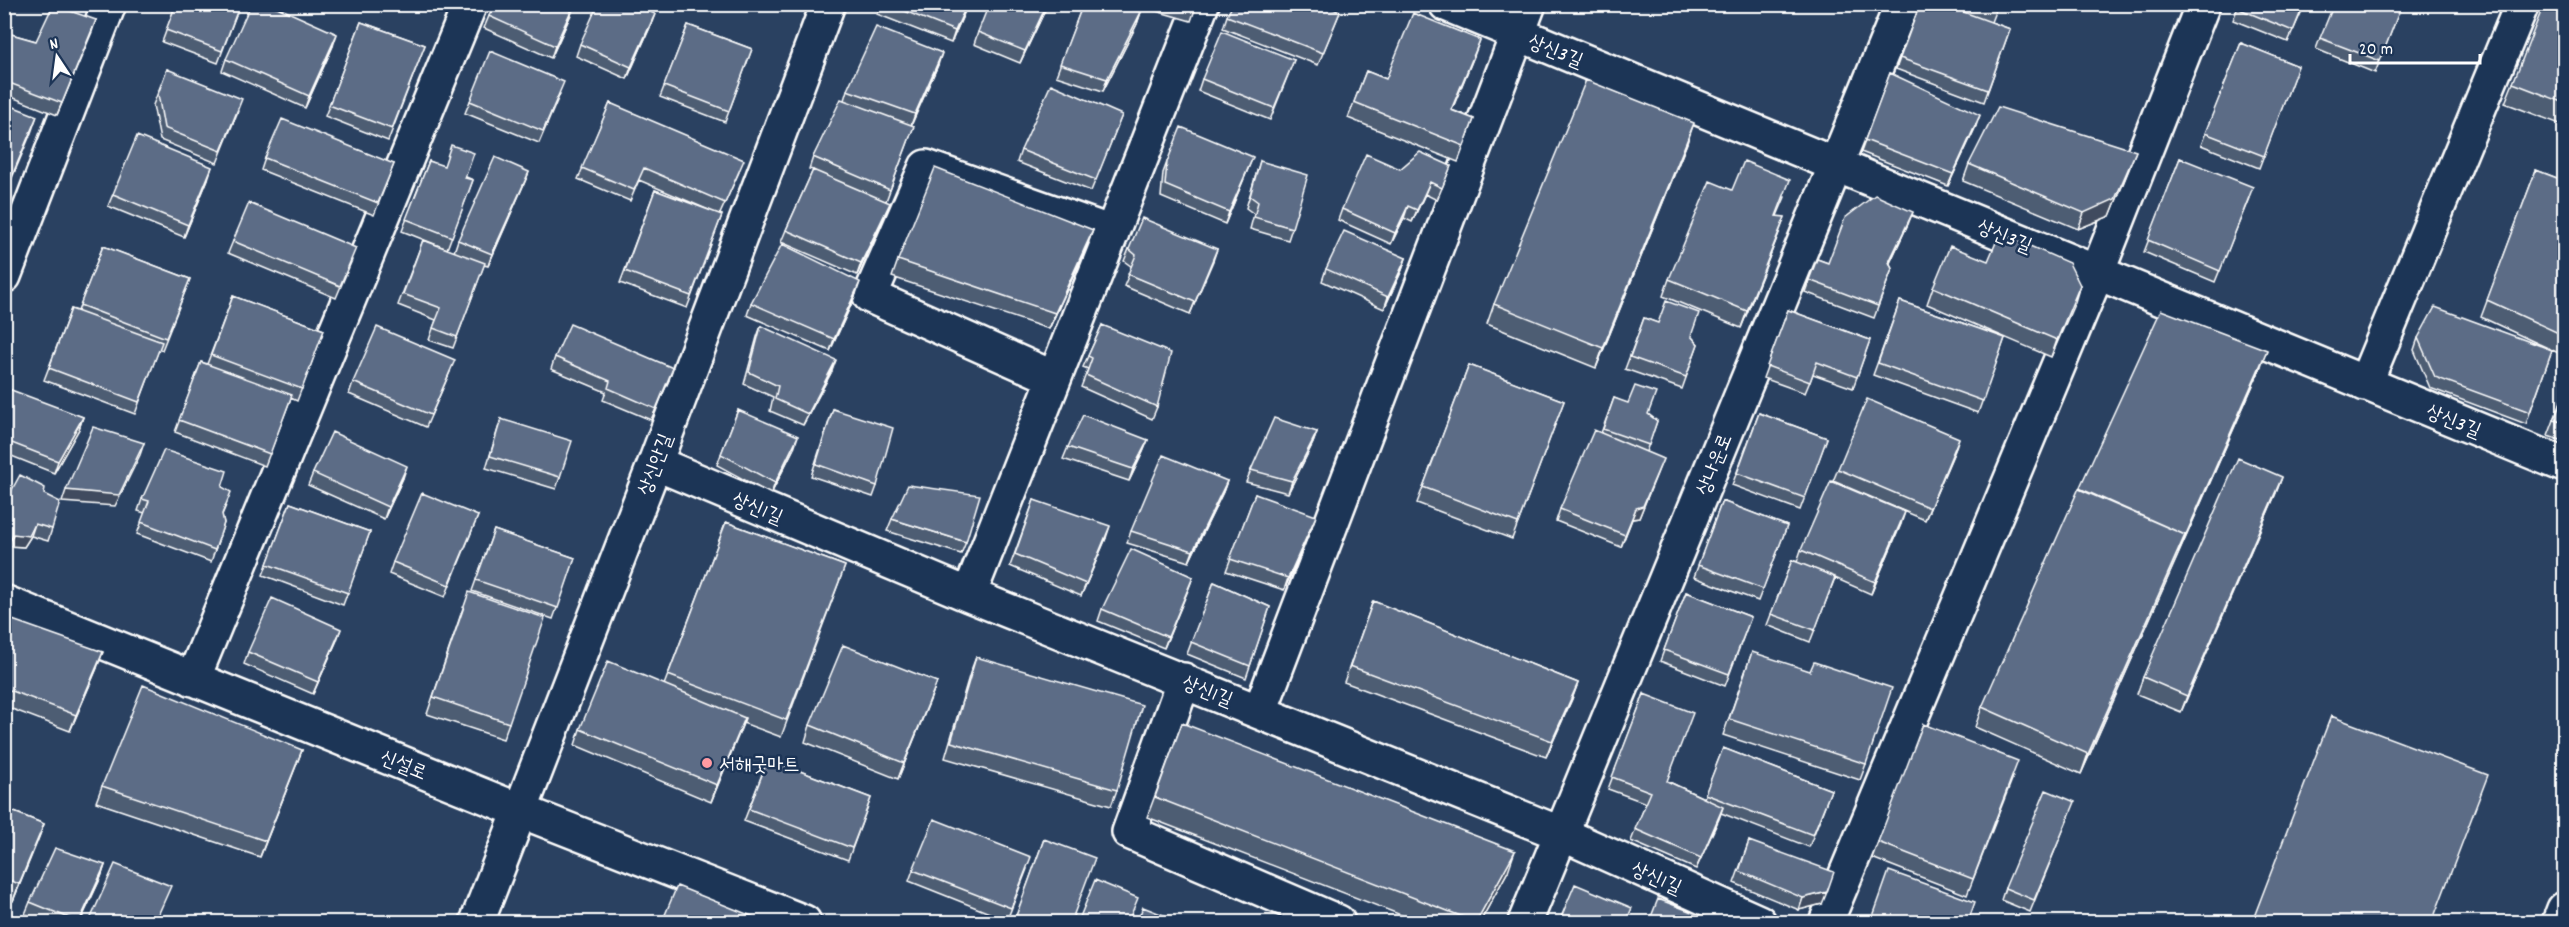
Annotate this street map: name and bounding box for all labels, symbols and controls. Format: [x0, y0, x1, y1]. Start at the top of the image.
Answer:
north arrow [27, 27, 87, 87]
scale bar [2350, 27, 2480, 65]
street label: 상신3길 [1523, 29, 1587, 76]
text: N [48, 33, 61, 57]
text: 20 m [2359, 38, 2393, 63]
street label: 상신3길 [1972, 214, 2036, 261]
street label: 상신3길 [2421, 399, 2485, 446]
street label: 상신안길 [632, 430, 681, 500]
street label: 상나운로 [1691, 430, 1741, 500]
street label: 상신1길 [727, 487, 787, 533]
street label: 상신1길 [1177, 670, 1237, 716]
street label: 신설로 [375, 745, 431, 789]
place label: 서해굿마트 [719, 752, 799, 780]
marker: 서해굿마트 [700, 756, 714, 770]
street label: 상신1길 [1626, 856, 1686, 903]

